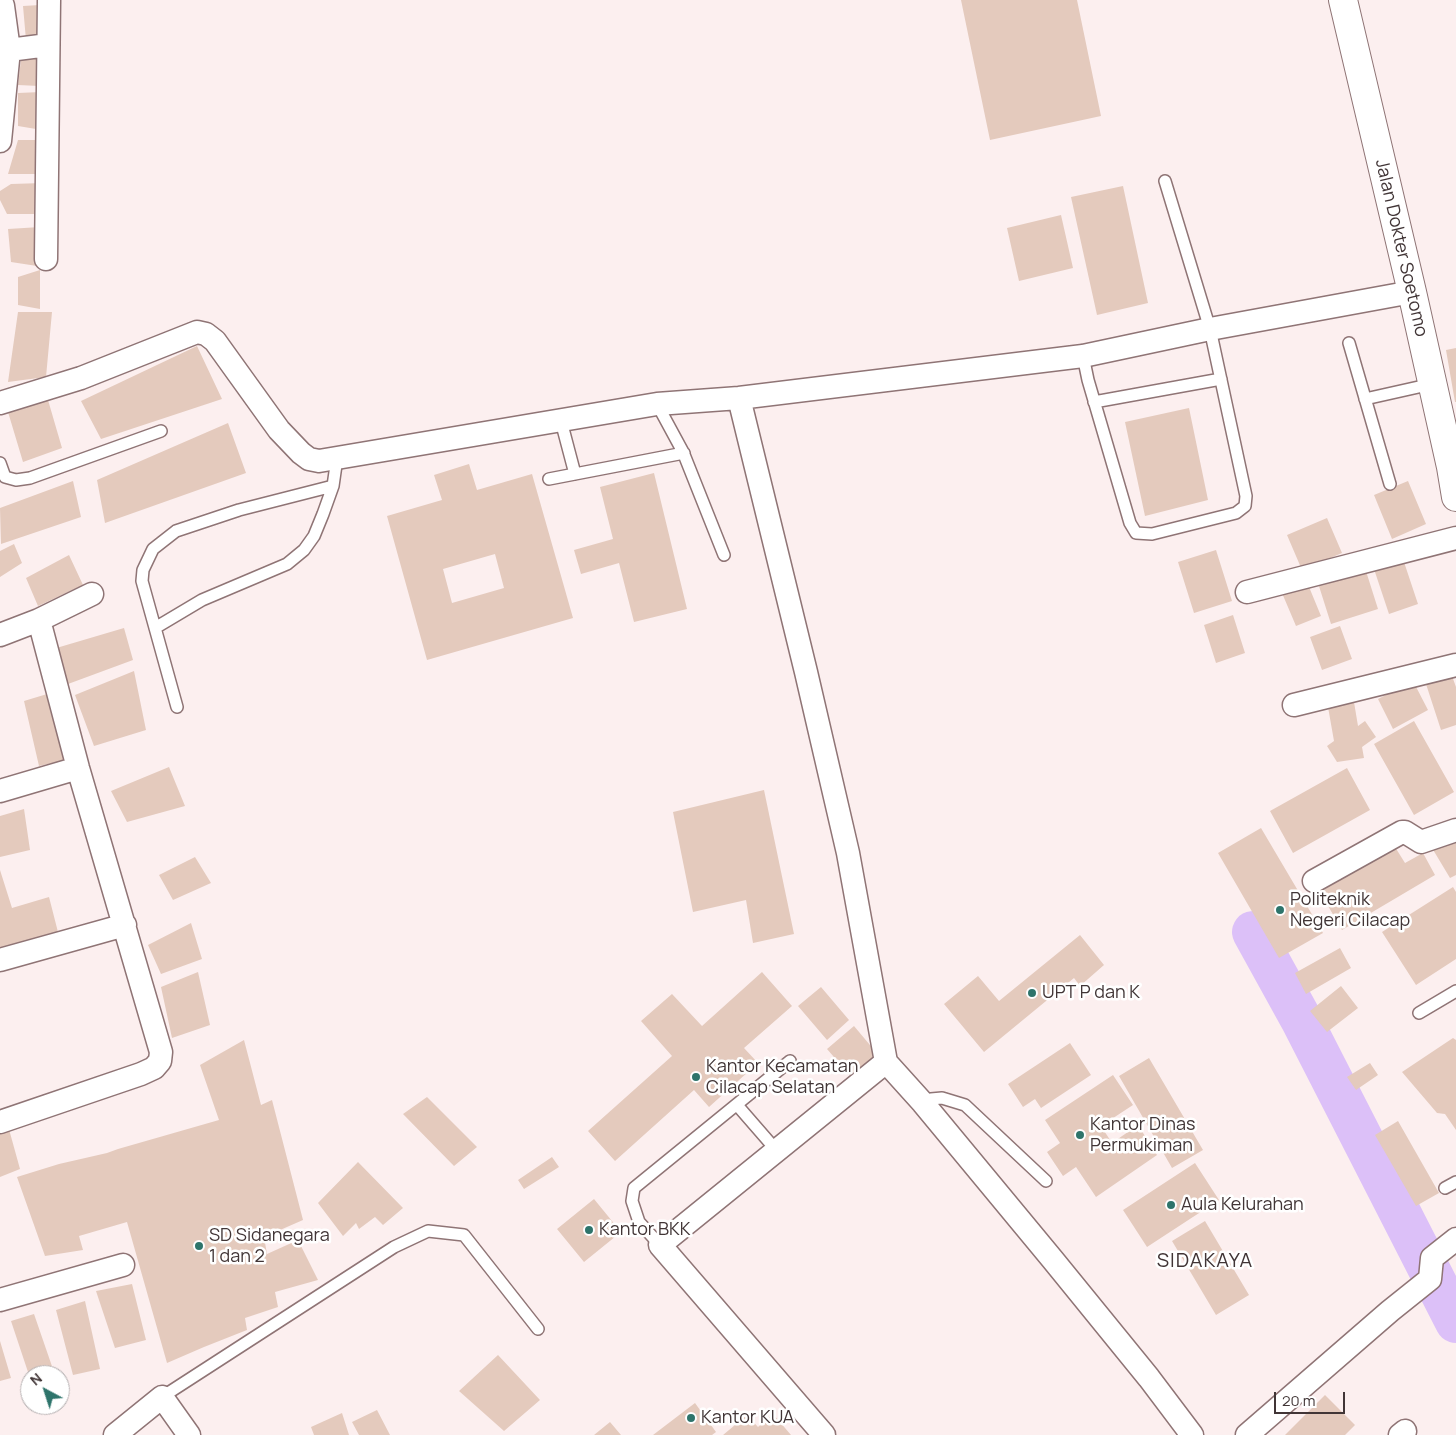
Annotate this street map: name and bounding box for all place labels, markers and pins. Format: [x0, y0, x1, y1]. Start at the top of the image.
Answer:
place label: Politeknik Negeri Cilacap [1290, 889, 1410, 932]
marker: Politeknik Negeri Cilacap [1274, 904, 1286, 916]
place label: UPT P dan K [1042, 982, 1140, 1004]
marker: UPT P dan K [1026, 987, 1038, 999]
place label: Kantor Kecamatan Cilacap Selatan [706, 1056, 859, 1098]
marker: Kantor Kecamatan Cilacap Selatan [690, 1071, 702, 1083]
place label: Kantor Dinas Permukiman [1090, 1114, 1195, 1156]
marker: Kantor Dinas Permukiman [1074, 1129, 1086, 1141]
place label: Aula Kelurahan [1181, 1194, 1304, 1216]
marker: Aula Kelurahan [1165, 1199, 1177, 1211]
place label: Kantor BKK [599, 1219, 690, 1241]
marker: Kantor BKK [583, 1224, 595, 1236]
place label: SD Sidanegara 1 dan 2 [209, 1225, 330, 1268]
marker: SD Sidanegara 1 dan 2 [193, 1240, 205, 1252]
place label: Kantor KUA [701, 1407, 794, 1429]
marker: Kantor KUA [685, 1412, 697, 1424]

